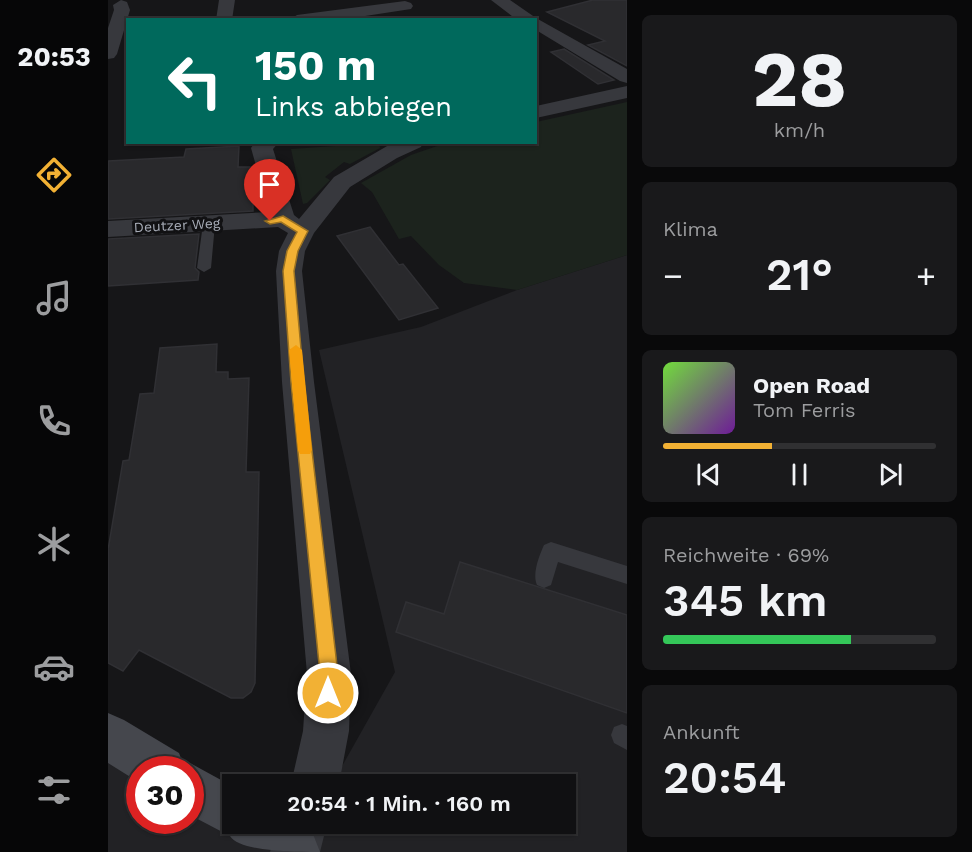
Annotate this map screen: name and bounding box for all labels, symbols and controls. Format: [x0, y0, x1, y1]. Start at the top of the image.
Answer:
text: 28 [752, 33, 847, 125]
text: 20:53 [17, 41, 91, 73]
text: 150 m [255, 41, 376, 90]
icon: left [156, 42, 234, 120]
text: Links abbiegen [255, 91, 452, 123]
text: km/h [774, 118, 825, 142]
icon: directions [33, 154, 75, 196]
pin [244, 159, 295, 221]
icon: arrive [253, 168, 286, 201]
street label: Deutzer Weg [133, 215, 221, 235]
text: Klima [663, 217, 718, 241]
text: 21° [766, 248, 833, 301]
text: − [663, 256, 683, 295]
text: + [916, 256, 936, 295]
icon: music [33, 277, 75, 319]
text: Open Road [753, 373, 870, 398]
text: Tom Ferris [753, 398, 856, 422]
icon: phone [33, 400, 75, 442]
icon: previous [692, 458, 725, 491]
icon: pause [783, 458, 816, 491]
icon: next [874, 458, 907, 491]
icon: climate [33, 523, 75, 565]
text: Reichweite · 69% [663, 543, 829, 567]
text: 345 km [663, 574, 828, 627]
icon: car [33, 646, 75, 688]
position arrow [296, 661, 360, 725]
text: Ankunft [663, 720, 740, 744]
text: 20:54 [663, 751, 786, 804]
speed limit sign: 30 [126, 756, 204, 834]
icon: filters [33, 769, 75, 811]
text: 20:54 · 1 Min. · 160 m [287, 791, 511, 816]

